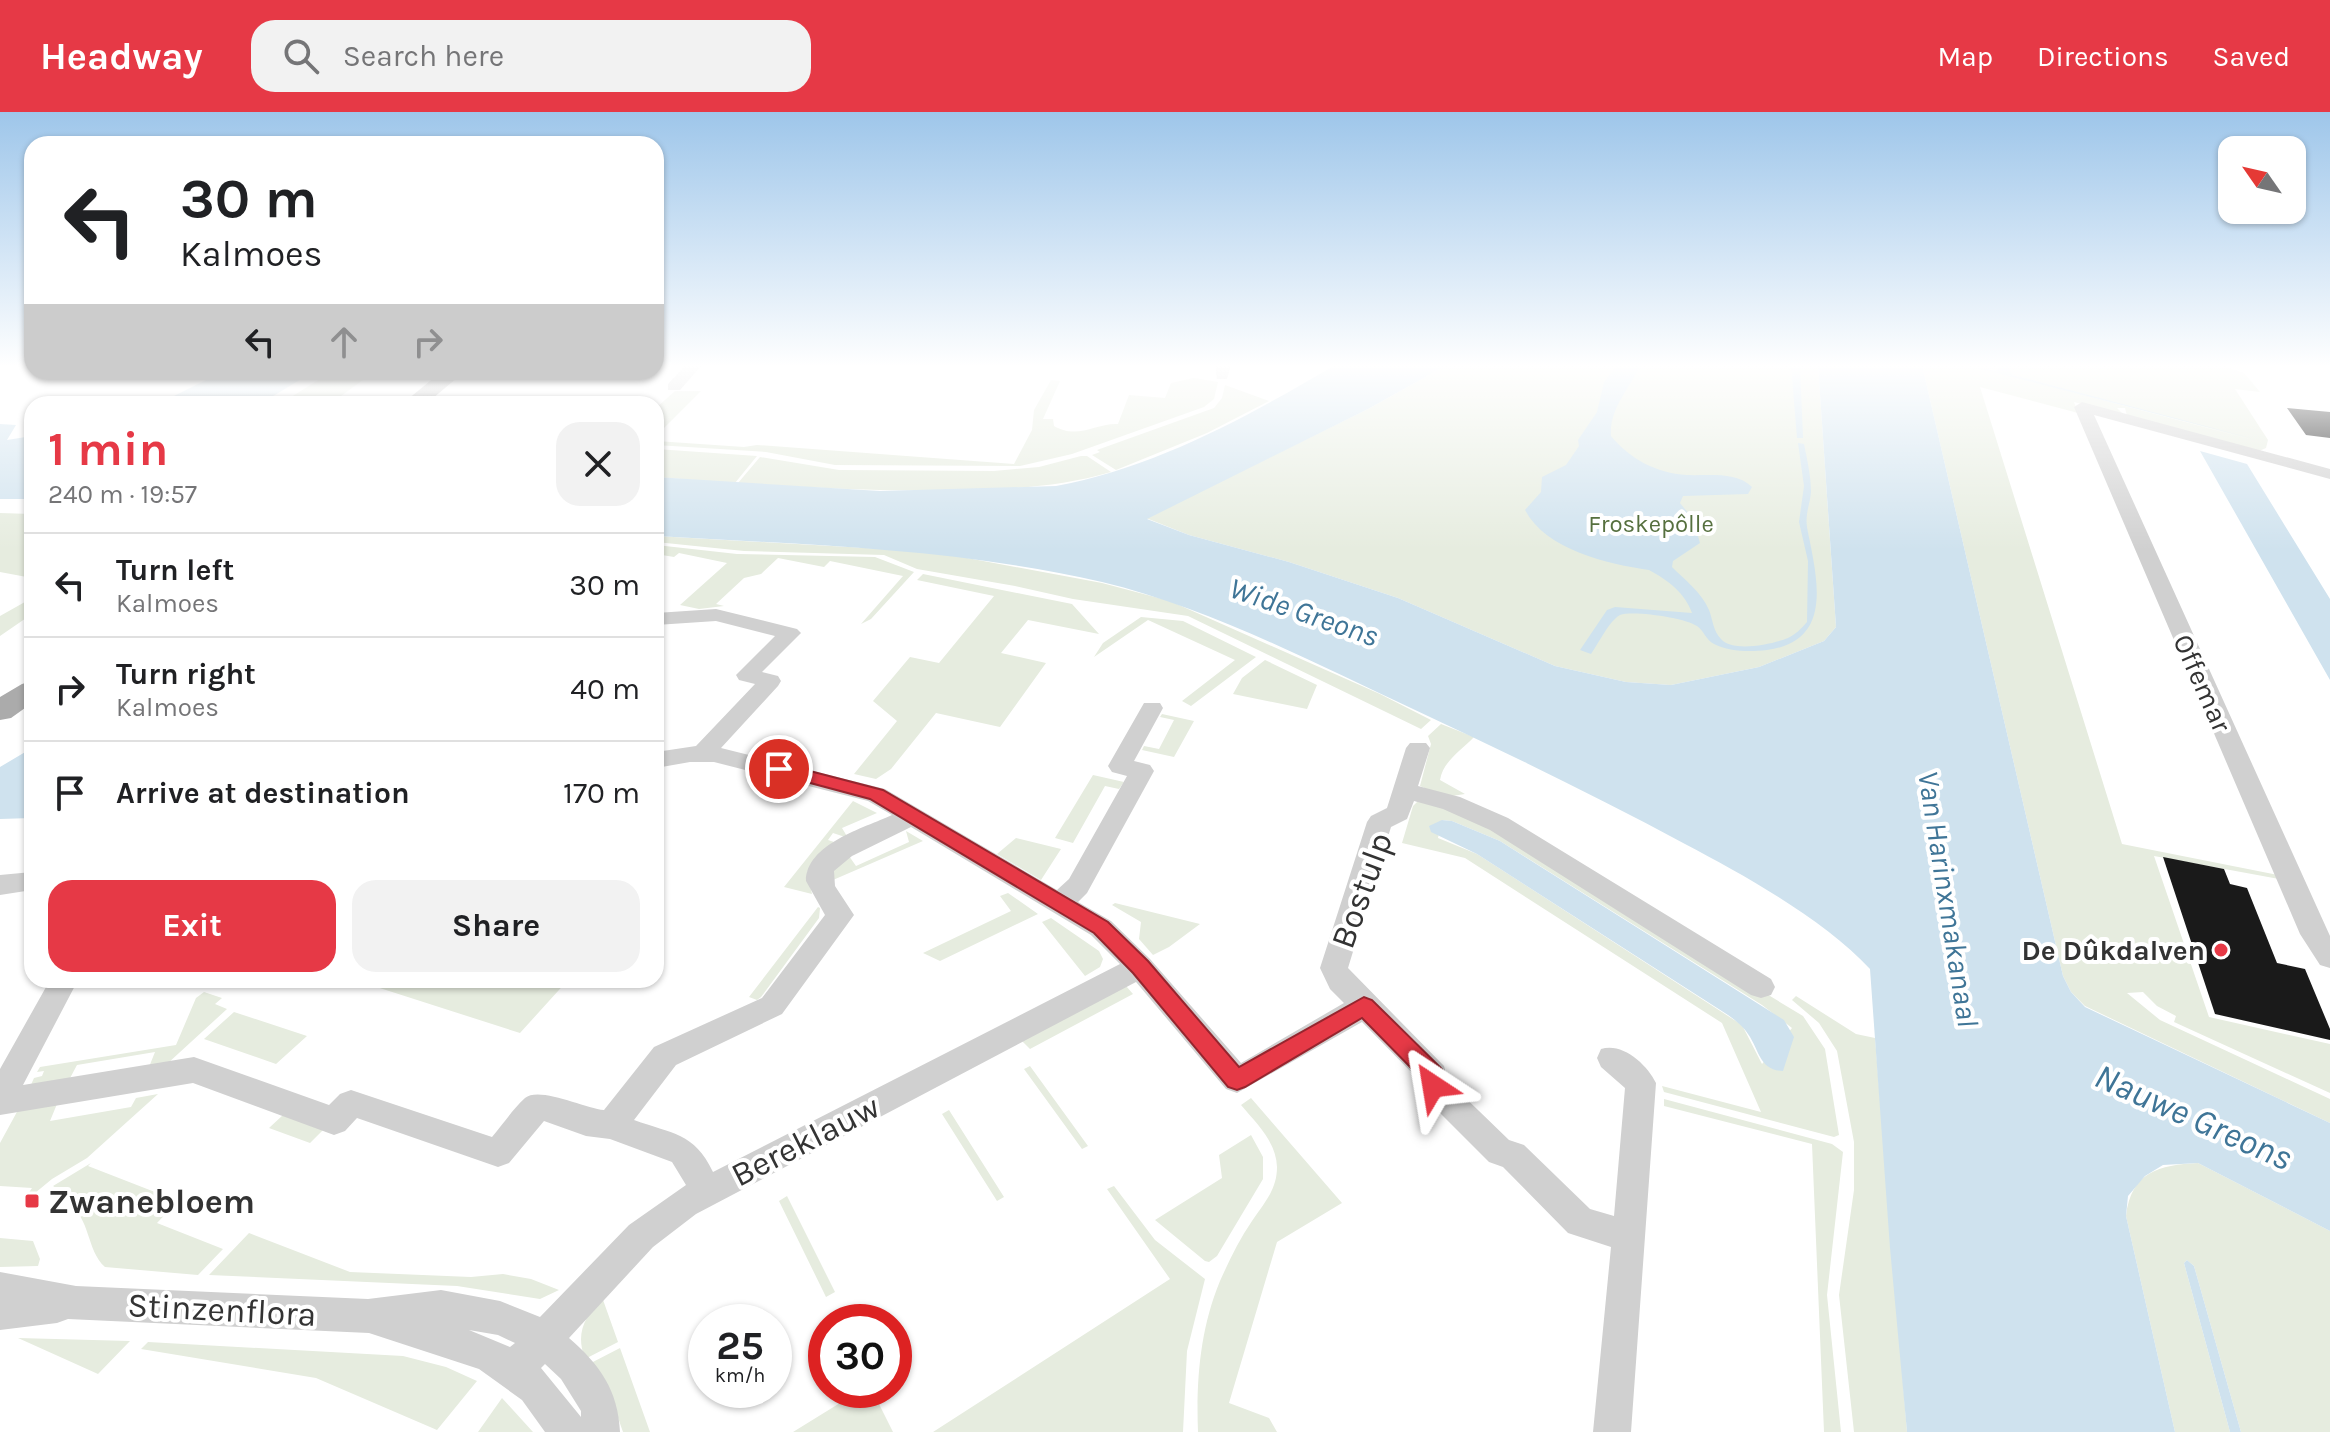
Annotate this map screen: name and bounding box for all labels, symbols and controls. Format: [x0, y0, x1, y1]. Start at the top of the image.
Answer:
search box [251, 20, 811, 92]
text: Headway [40, 34, 203, 79]
icon: search [279, 34, 323, 78]
text: Search here [343, 38, 504, 74]
text: Map [1938, 40, 1993, 73]
text: Directions [2037, 40, 2169, 73]
text: Saved [2213, 40, 2290, 73]
north arrow [2218, 136, 2306, 224]
map controls [2218, 136, 2306, 224]
text: 30 m [180, 166, 318, 231]
icon: left [48, 168, 152, 272]
text: Kalmoes [180, 233, 323, 275]
icon: left [238, 320, 282, 364]
icon: ahead [322, 320, 366, 364]
icon: right [406, 320, 450, 364]
text: 1 min [48, 421, 168, 477]
button: close [556, 422, 640, 506]
text: 240 m · 19:57 [48, 479, 197, 510]
park label: Froskepôlle [1588, 510, 1714, 538]
text: Turn left [116, 552, 234, 588]
icon: left [48, 563, 92, 607]
text: 30 m [569, 567, 640, 603]
water label: Wide Greons [1225, 570, 1383, 654]
text: Kalmoes [116, 588, 219, 619]
street label: Offemar [2166, 629, 2239, 738]
text: Turn right [116, 656, 256, 692]
icon: right [48, 667, 92, 711]
text: 40 m [570, 671, 640, 707]
text: Kalmoes [116, 692, 219, 723]
pin [745, 735, 813, 803]
icon: arrive [757, 747, 801, 791]
water label: Van Harinxmakanaal [1910, 768, 1986, 1030]
icon: arrive [48, 771, 92, 815]
text: Arrive at destination [116, 775, 410, 811]
text: 170 m [563, 775, 640, 811]
street label: Bostulp [1323, 827, 1401, 954]
button: Exit [48, 880, 336, 972]
button: Share [352, 880, 640, 972]
place label: De Dûkdalven [2022, 934, 2205, 967]
marker: De Dûkdalven [2212, 941, 2230, 959]
position arrow [1391, 1044, 1475, 1128]
water label: Nauwe Greons [2088, 1055, 2299, 1179]
street label: Bereklauw [725, 1087, 886, 1195]
place label: Zwanebloem [48, 1182, 255, 1222]
marker: Zwanebloem [23, 1192, 41, 1210]
street label: Stinzenflora [127, 1285, 317, 1335]
speed limit sign: 30 [808, 1304, 912, 1408]
text: 25 [716, 1322, 764, 1369]
text: km/h [715, 1364, 765, 1387]

